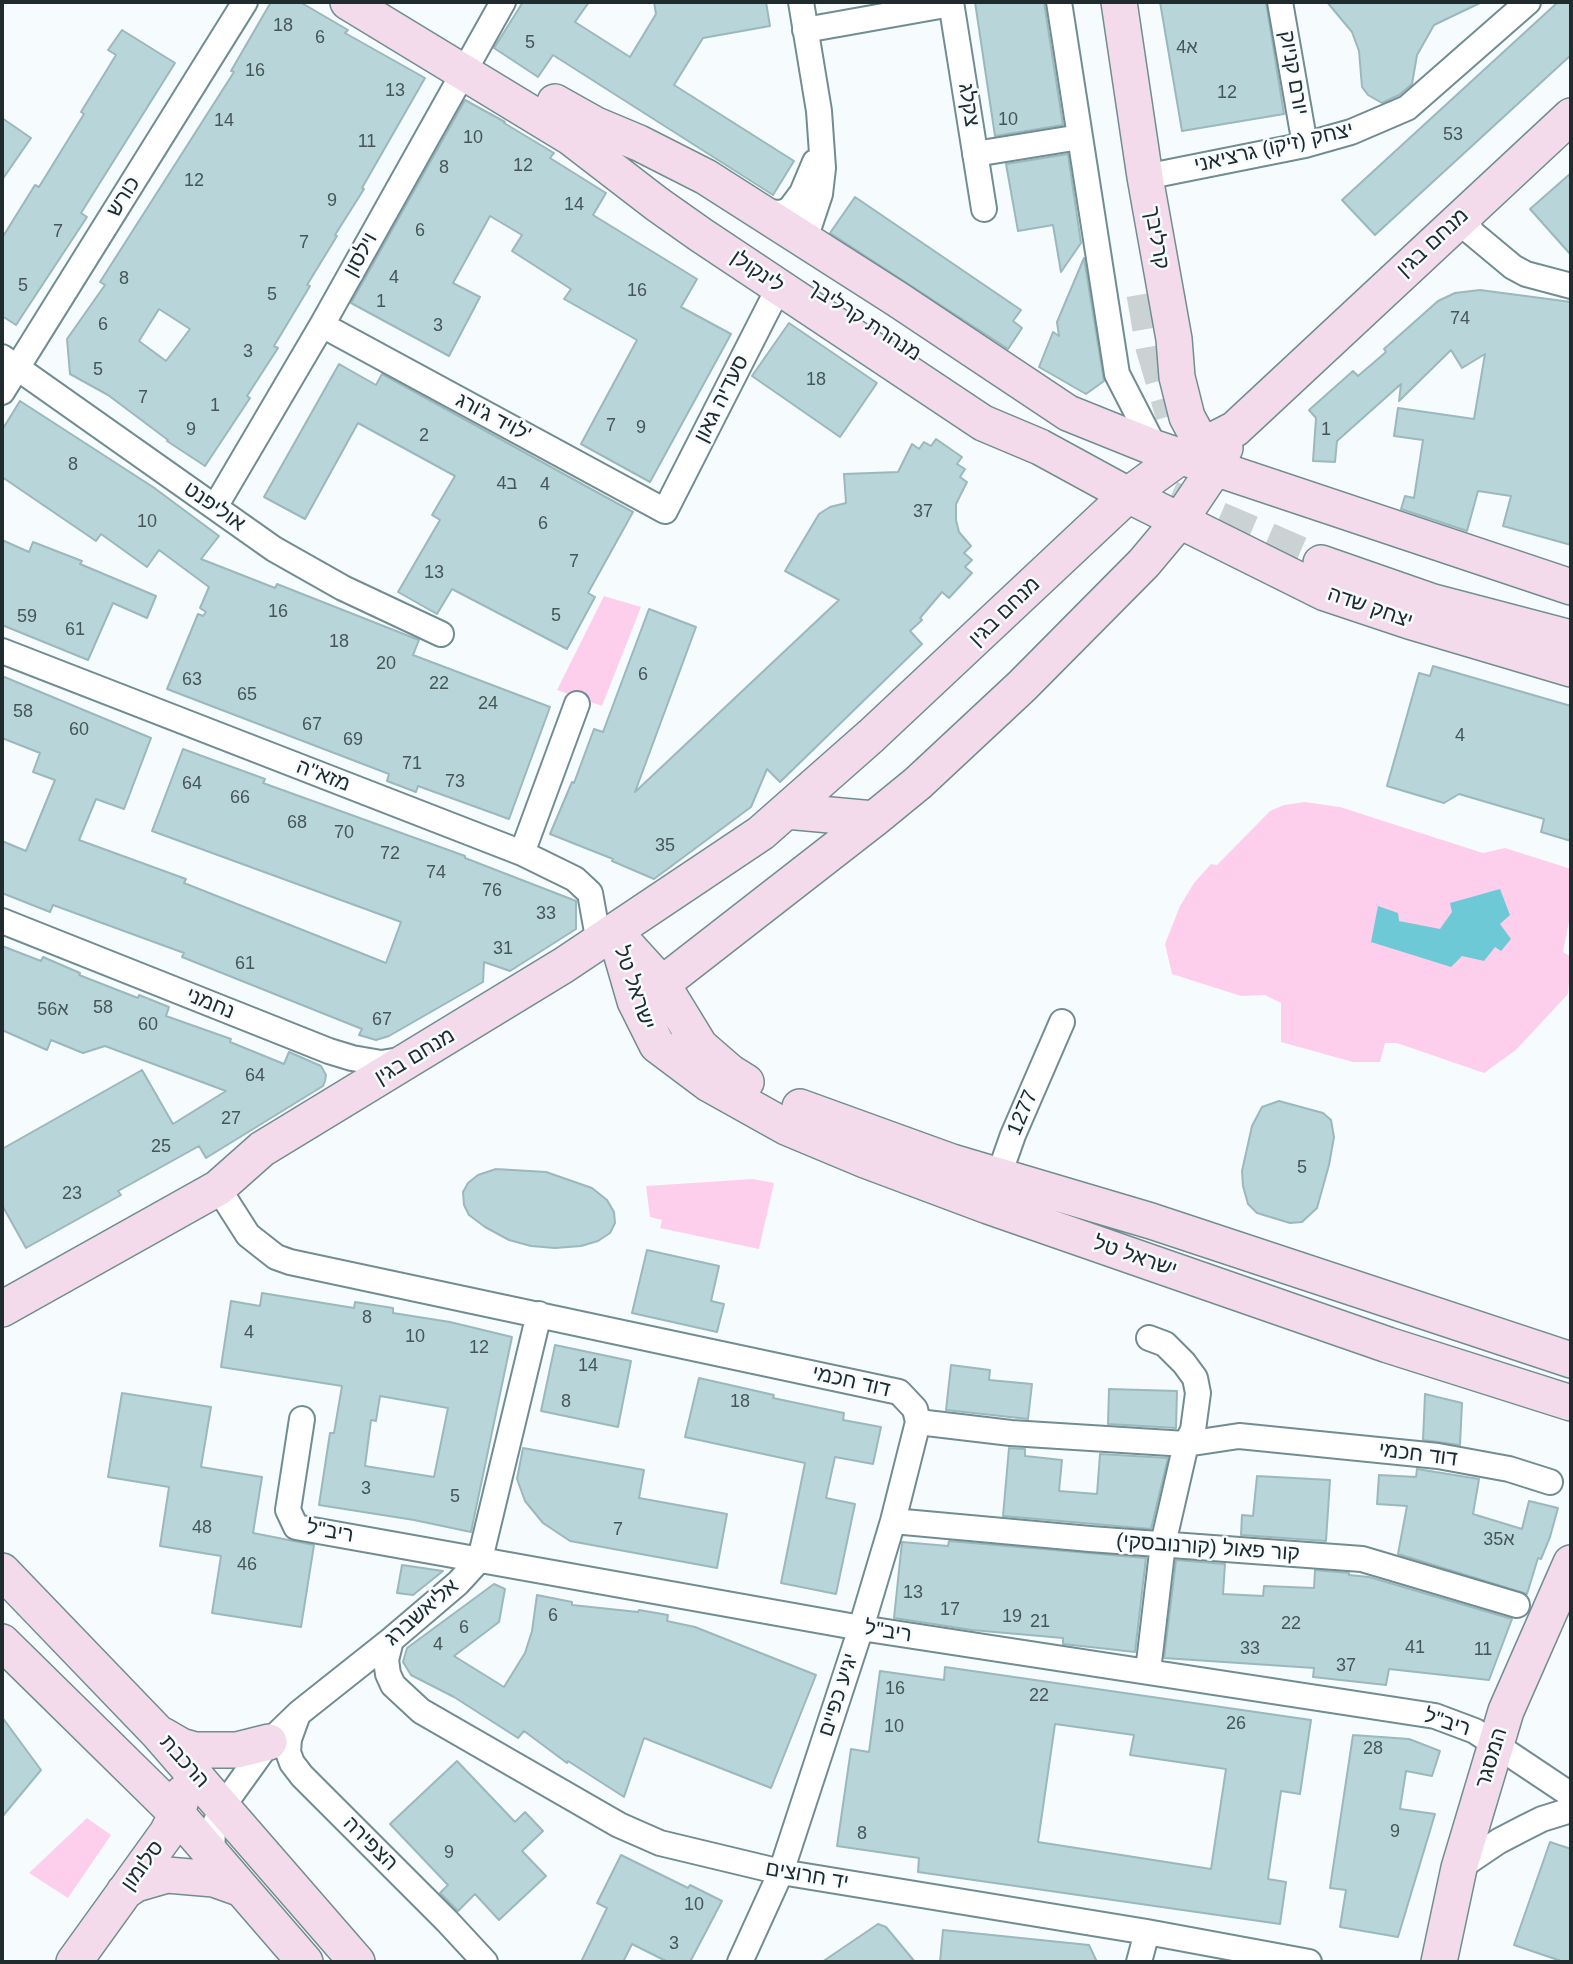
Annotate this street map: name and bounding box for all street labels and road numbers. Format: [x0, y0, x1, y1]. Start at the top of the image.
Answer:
street label: יורם קניוק [1273, 29, 1313, 117]
street label: צקלג [952, 82, 984, 128]
street label: יצחק (זיקו) גרציאני [1192, 117, 1356, 179]
street label: כורש [102, 172, 146, 222]
street label: מנחם בגין [1392, 203, 1474, 283]
street label: קרליבך [1138, 205, 1174, 271]
street label: וילסון [339, 229, 383, 281]
street label: לינקולן [726, 245, 788, 299]
street label: מנהרת קרליבך [802, 275, 926, 367]
street label: סעדיה גאון [689, 351, 755, 447]
street label: לויד ג'ורג' [451, 388, 535, 448]
street label: אוליפנט [178, 477, 250, 537]
street label: מנחם בגין [964, 572, 1046, 652]
street label: יצחק שדה [1324, 582, 1416, 634]
street label: מזא''ה [292, 754, 354, 798]
street label: ישראל טל [608, 943, 660, 1033]
street label: נחמני [182, 983, 238, 1025]
street label: מנחם בגין [370, 1023, 460, 1091]
street label: 1277 [1002, 1087, 1044, 1139]
street label: ישראל טל [1090, 1231, 1180, 1283]
street label: דוד חכמי [810, 1361, 892, 1403]
street label: דוד חכמי [1377, 1438, 1459, 1472]
street label: ריב"ל [304, 1515, 356, 1549]
street label: קור פאול (קורנובסקי) [1115, 1529, 1301, 1567]
street label: אליאשברג [380, 1574, 464, 1652]
street label: ריב"ל [863, 1616, 913, 1648]
street label: יגיע כפיים [814, 1650, 864, 1740]
street label: ריב"ל [1421, 1704, 1473, 1742]
street label: המסגר [1471, 1725, 1513, 1791]
street label: הרכבת [154, 1731, 214, 1793]
street label: הצפירה [337, 1811, 403, 1877]
street label: סלומון [116, 1836, 170, 1896]
street label: יד חרוצים [763, 1856, 851, 1896]

